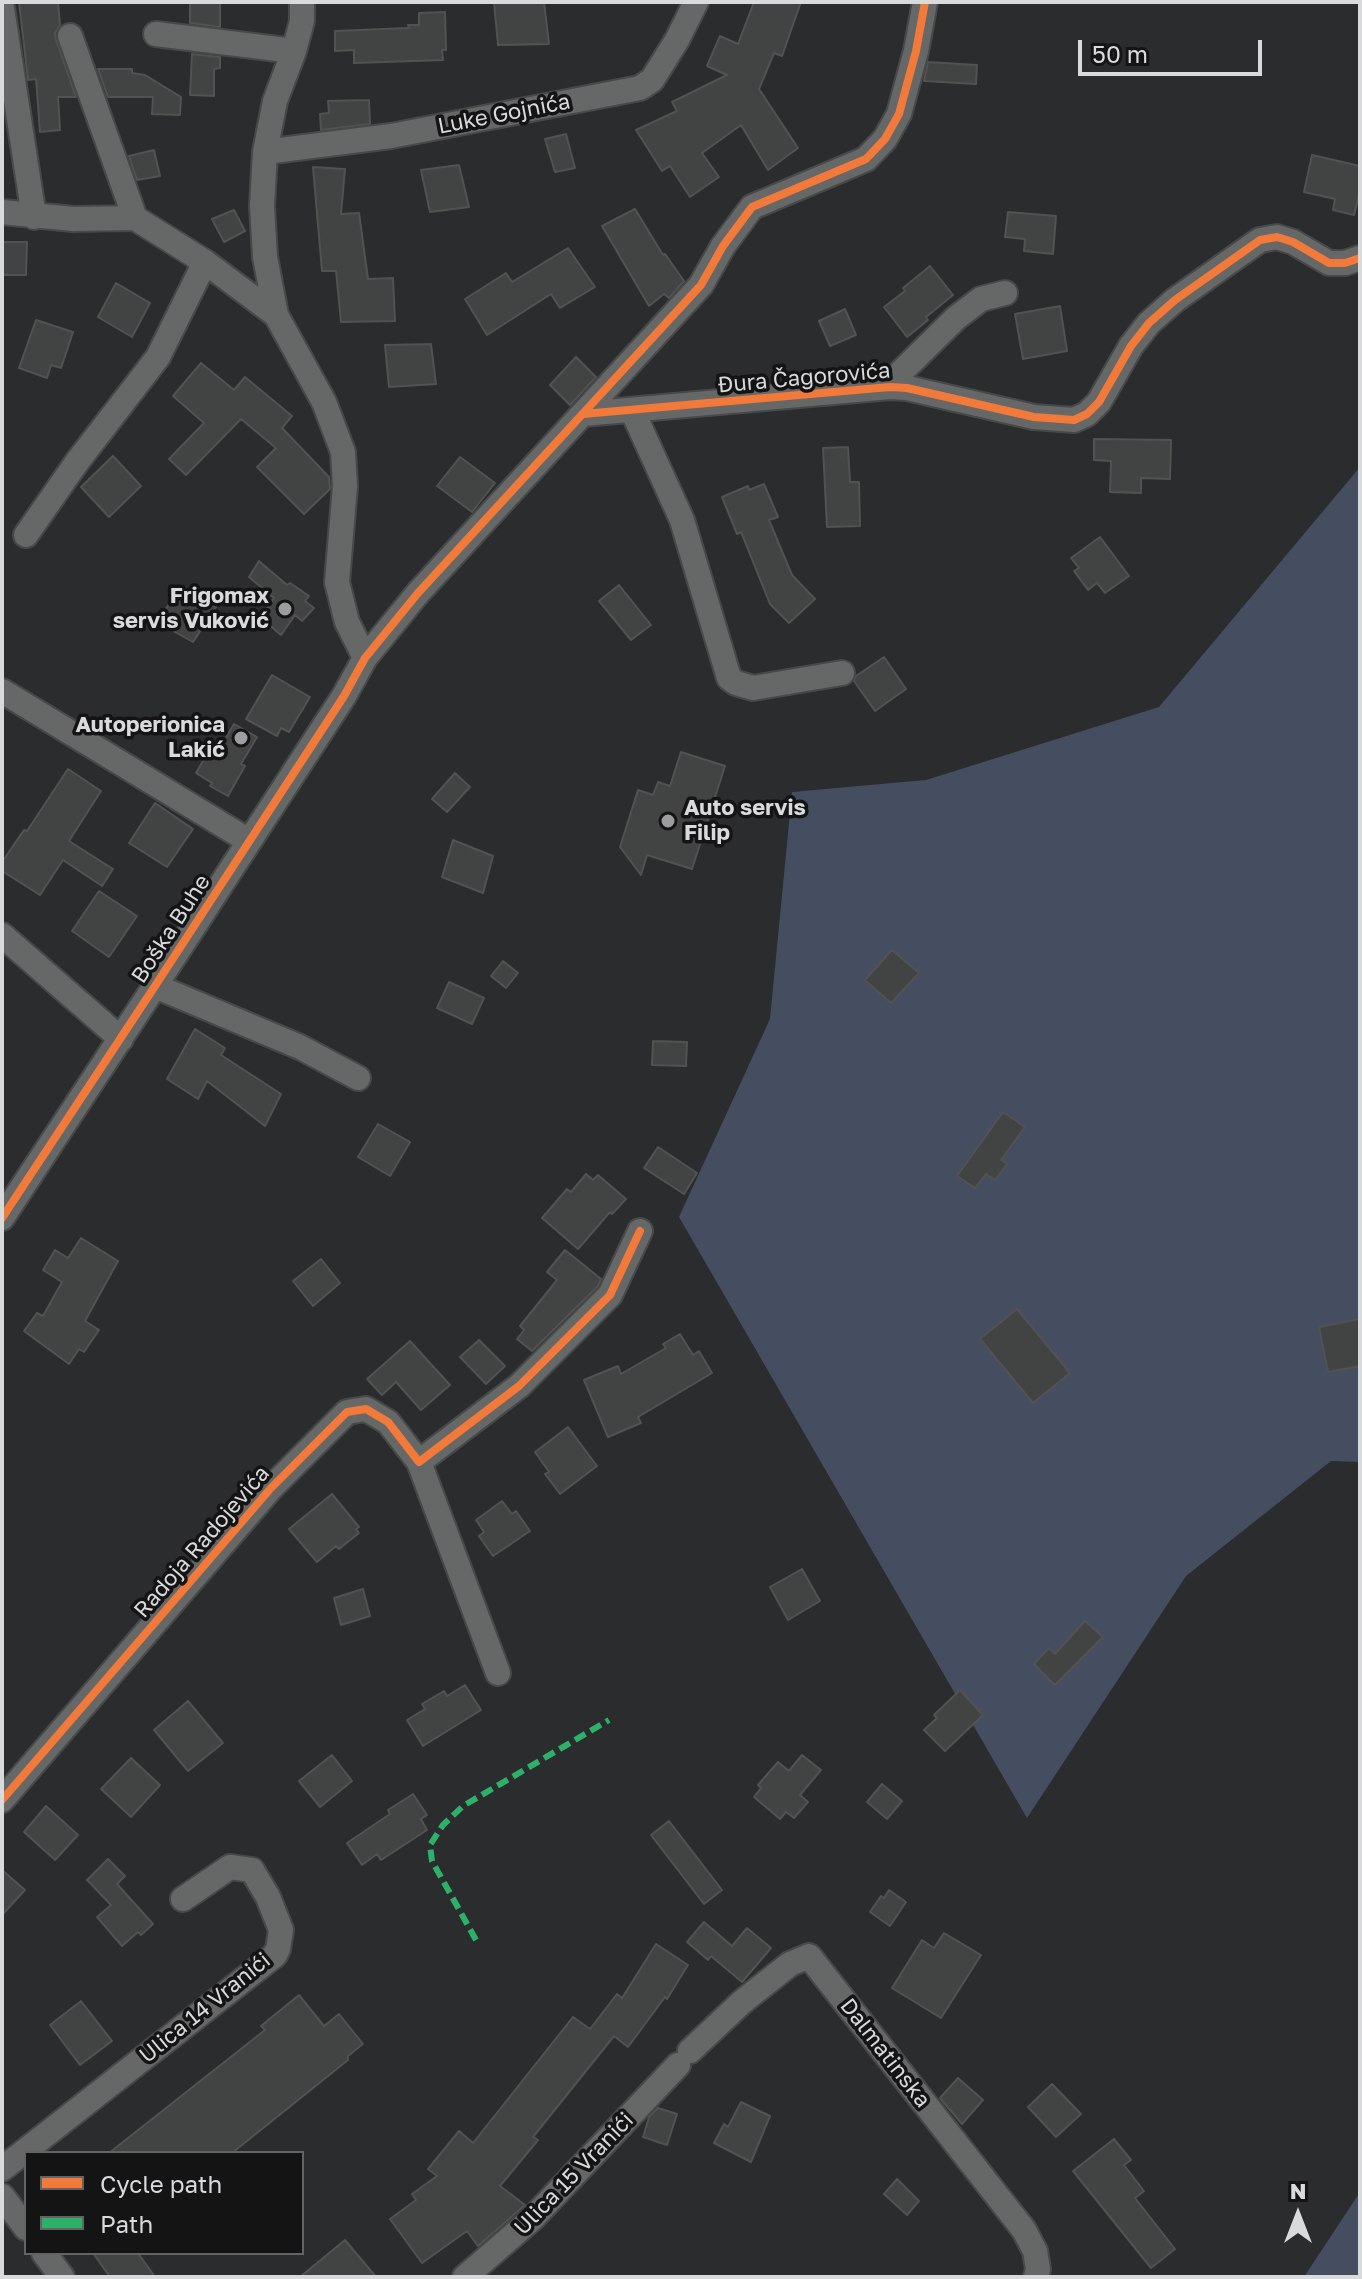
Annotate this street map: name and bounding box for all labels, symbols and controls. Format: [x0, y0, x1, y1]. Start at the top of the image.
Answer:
scale bar [1082, 24, 1266, 74]
text: 50 m [1092, 39, 1148, 68]
street label: Luke Gojnića [436, 88, 572, 140]
street label: Đura Čagorovića [717, 357, 891, 399]
place label: Frigomax servis Vuković [113, 583, 269, 634]
marker: Frigomax servis Vuković [276, 600, 294, 618]
place label: Autoperionica Lakić [76, 712, 225, 764]
marker: Autoperionica Lakić [232, 729, 250, 747]
place label: Auto servis Filip [684, 795, 806, 846]
marker: Auto servis Filip [659, 812, 677, 830]
street label: Boška Buhe [126, 870, 216, 988]
street label: Radoja Radojevića [129, 1461, 275, 1623]
street label: Ulica 14 Vranići [134, 1947, 276, 2069]
street label: Dalmatinska [834, 1993, 936, 2113]
street label: Ulica 15 Vranići [509, 2107, 639, 2241]
legend [24, 2151, 304, 2255]
text: Cycle path [100, 2169, 222, 2198]
north arrow [1258, 2175, 1338, 2255]
text: N [1290, 2177, 1306, 2204]
text: Path [100, 2209, 153, 2238]

